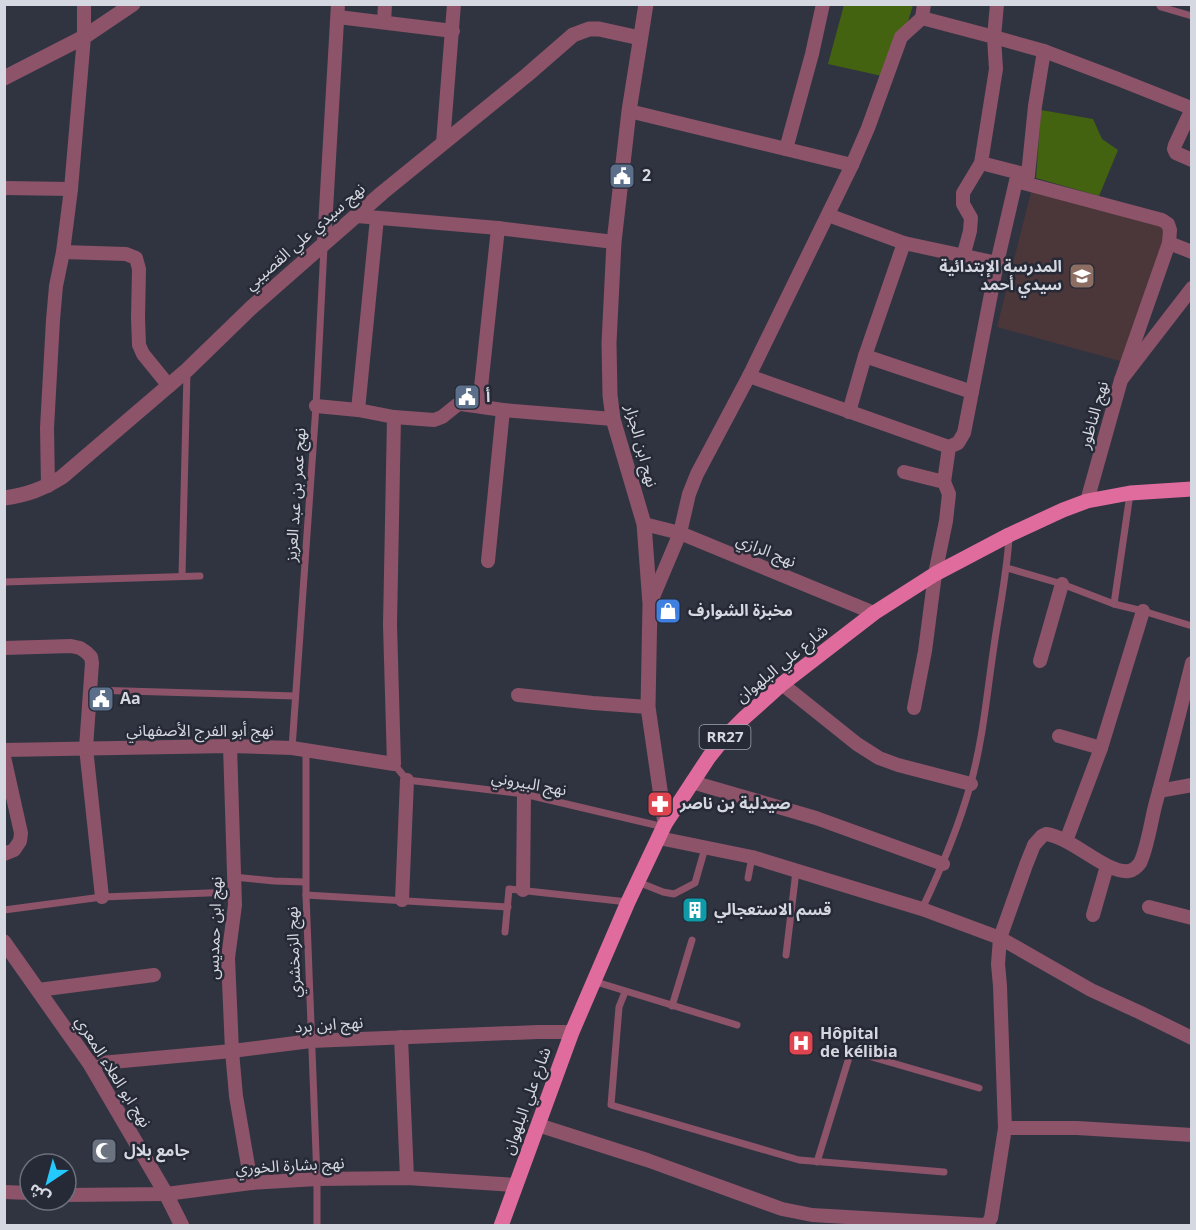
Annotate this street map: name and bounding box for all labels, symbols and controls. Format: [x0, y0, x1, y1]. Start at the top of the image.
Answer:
place label: 2 [642, 159, 651, 193]
public building icon: 2 [607, 161, 637, 191]
street label: نهج سيدي علي القصيبي [236, 174, 374, 300]
place label: المدرسة الإبتدائية سيدي أحمد [939, 250, 1062, 302]
school or university icon: المدرسة الإبتدائية سيدي أحمد [1067, 261, 1097, 291]
street label: نهج الناظور [1068, 377, 1120, 454]
place label: أ [486, 380, 490, 414]
public building icon: أ [452, 382, 482, 412]
street label: نهج ابن الجزار [613, 400, 668, 491]
street label: نهج عمر بن عبد العزيز [274, 427, 318, 564]
street label: نهج الرازي [731, 523, 801, 579]
place label: مخبزة الشوارف [688, 594, 793, 628]
shop icon: مخبزة الشوارف [653, 596, 683, 626]
street label: شارع علي البلهوان [727, 615, 837, 713]
place label: Aa [120, 682, 141, 716]
public building icon: Aa [86, 684, 116, 714]
street label: نهج أبو الفرج الأصفهاني [126, 714, 274, 748]
road number: RR27 [700, 725, 750, 749]
street label: نهج البيروني [489, 761, 569, 807]
place label: صيدلية بن ناصر [679, 787, 791, 821]
pharmacy icon: صيدلية بن ناصر [645, 789, 675, 819]
street label: نهج ابن حمديس [196, 876, 234, 980]
place label: قسم الاستعجالي [714, 893, 831, 927]
building icon: قسم الاستعجالي [680, 895, 710, 925]
street label: نهج الزمخشري [275, 906, 313, 998]
street label: نهج ابن برد [294, 1006, 364, 1044]
street label: نهج ابو العلاء المعري [65, 1009, 161, 1135]
place label: Hôpital de kélibia [820, 1017, 898, 1069]
hospital icon: Hôpital de kélibia [786, 1028, 816, 1058]
street label: شارع علي البلهوان [492, 1042, 562, 1160]
place label: جامع بلال [124, 1134, 190, 1168]
mosque icon: جامع بلال [89, 1136, 119, 1166]
street label: نهج بشارة الخوري [235, 1146, 345, 1186]
north arrow [18, 1152, 78, 1212]
text: ش [21, 1173, 59, 1214]

